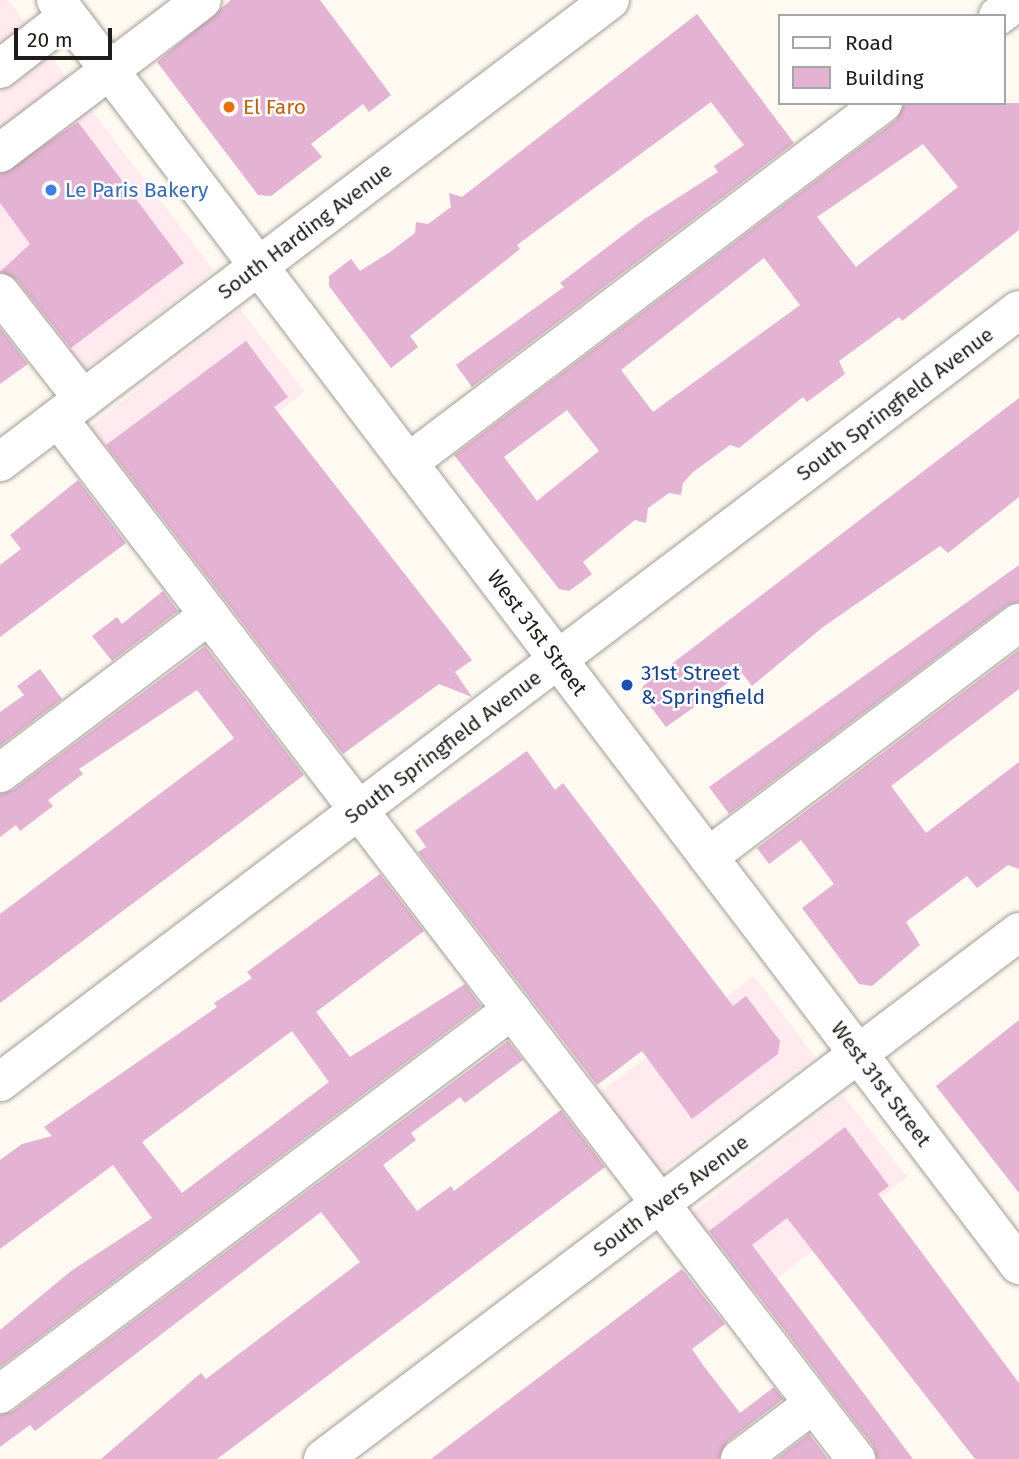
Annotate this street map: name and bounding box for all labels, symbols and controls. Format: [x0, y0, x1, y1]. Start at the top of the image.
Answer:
scale bar [18, 14, 116, 58]
legend [778, 14, 1005, 105]
text: 20 m [27, 27, 73, 53]
text: Road [845, 30, 893, 56]
text: Building [845, 65, 924, 91]
place label: El Faro [243, 94, 306, 120]
marker: El Faro [221, 99, 237, 115]
street label: South Harding Avenue [213, 157, 397, 305]
place label: Le Paris Bakery [65, 177, 208, 203]
marker: Le Paris Bakery [43, 182, 59, 198]
street label: South Springfield Avenue [792, 322, 998, 486]
street label: West 31st Street [482, 565, 592, 701]
place label: 31st Street & Springfield [641, 660, 765, 710]
street label: South Springfield Avenue [340, 665, 546, 829]
marker: 31st Street & Springfield [619, 677, 635, 693]
street label: West 31st Street [826, 1016, 936, 1152]
street label: South Avers Avenue [588, 1129, 754, 1263]

